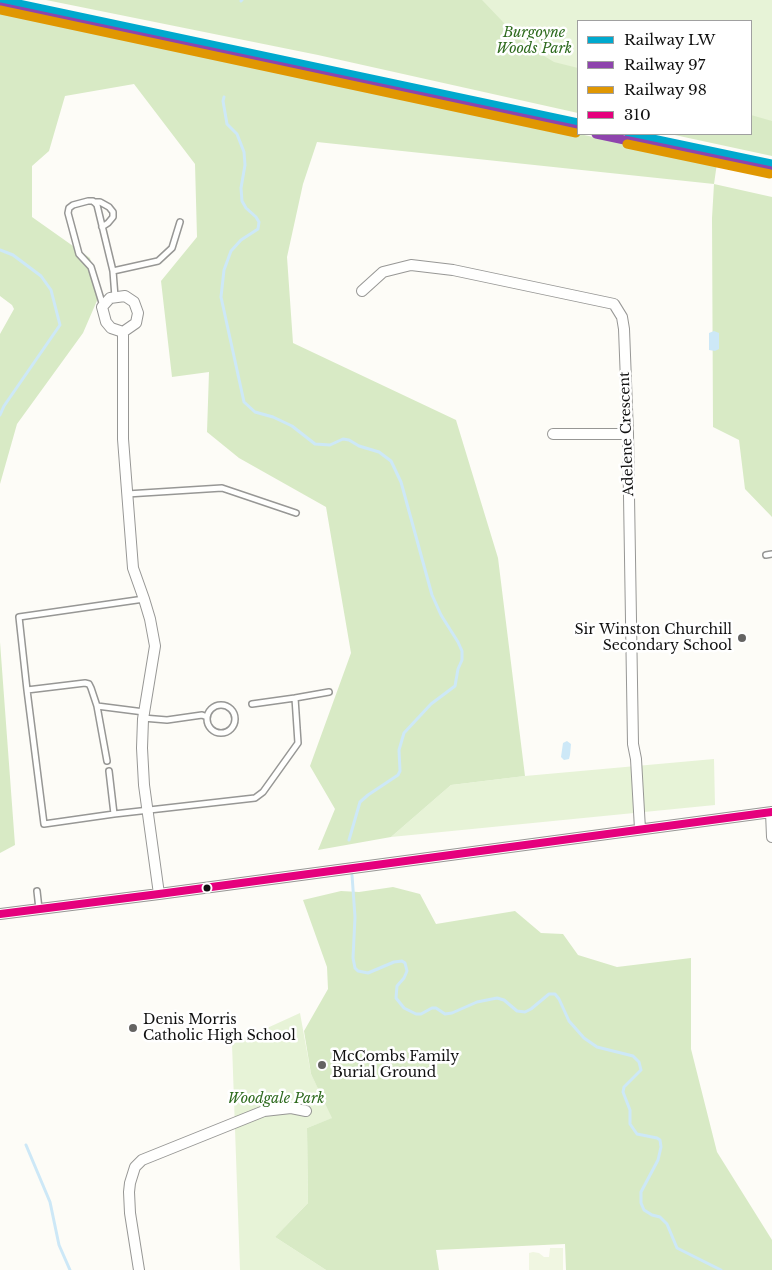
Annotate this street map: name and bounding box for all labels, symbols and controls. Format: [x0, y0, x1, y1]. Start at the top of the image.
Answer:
legend [577, 20, 752, 135]
park label: Burgoyne Woods Park [496, 25, 572, 58]
text: Railway LW [624, 30, 715, 49]
text: Railway 97 [624, 55, 705, 74]
text: Railway 98 [624, 80, 707, 99]
text: 310 [624, 105, 651, 124]
street label: Adelene Crescent [616, 371, 638, 497]
place label: Sir Winston Churchill Secondary School [574, 622, 732, 654]
marker: Sir Winston Churchill Secondary School [736, 632, 748, 644]
unlabelled marker [202, 883, 212, 893]
place label: Denis Morris Catholic High School [143, 1012, 296, 1044]
marker: Denis Morris Catholic High School [127, 1022, 139, 1034]
place label: McCombs Family Burial Ground [332, 1049, 459, 1082]
marker: McCombs Family Burial Ground [316, 1059, 328, 1071]
park label: Woodgale Park [227, 1091, 325, 1107]

